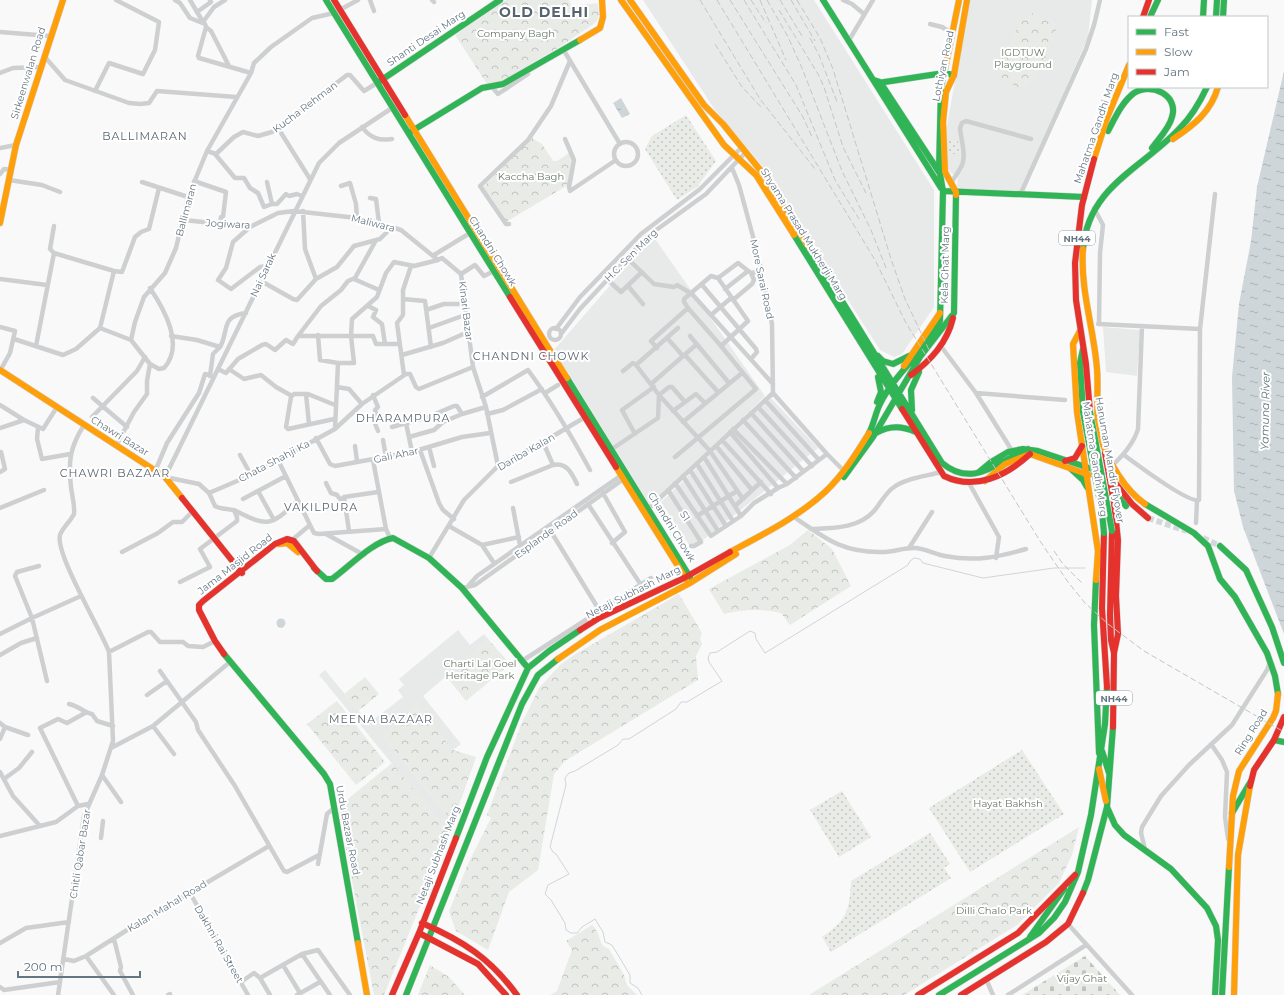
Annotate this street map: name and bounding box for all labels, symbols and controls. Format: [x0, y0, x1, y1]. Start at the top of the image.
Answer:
district label: OLD DELHI [499, 3, 589, 21]
street label: Shanti Desai Marg [384, 7, 468, 69]
legend [1128, 16, 1268, 88]
text: Fast [1164, 24, 1189, 39]
street label: Sirkeenwalan Road [8, 25, 48, 121]
park label: Company Bagh [477, 27, 555, 40]
street label: Lothiyan Road [929, 29, 957, 103]
text: Slow [1164, 44, 1193, 59]
park label: IGDTUW Playground [994, 46, 1052, 71]
text: Jam [1163, 64, 1190, 79]
street label: Mahatma Gandhi Marg [1071, 71, 1121, 185]
street label: Kucha Rehman [270, 78, 340, 136]
district label: BALLIMARAN [102, 129, 188, 143]
street label: Shyama Prasad Mukherji Marg [758, 166, 850, 302]
park label: Kaccha Bagh [498, 170, 564, 183]
street label: Ballimaran [173, 182, 199, 238]
street label: Maliwara [350, 211, 396, 235]
street label: Chandni Chowk [466, 214, 520, 288]
street label: Jogiwara [204, 216, 251, 232]
street label: H.C. Sen Marg [602, 226, 660, 284]
street label: Kela Ghat Marg [938, 226, 952, 304]
road number: NH44 [1059, 231, 1095, 245]
street label: More Sarai Road [747, 238, 777, 320]
street label: Nai Sarak [247, 251, 279, 299]
street label: Kinari Bazar [456, 280, 476, 342]
district label: CHANDNI CHOWK [473, 349, 589, 363]
water label: Yamuna River [1257, 371, 1273, 450]
street label: Hanuman Mandir Flyover [1093, 396, 1127, 524]
street label: Mahatma Gandhi Marg [1079, 400, 1111, 518]
district label: DHARAMPURA [356, 411, 450, 425]
street label: Chawri Bazar [89, 413, 151, 459]
street label: Dariba Kalan [495, 430, 557, 474]
street label: Chata Shahji Ka [236, 437, 312, 485]
street label: Gali Ahar [372, 444, 420, 466]
district label: CHAWRI BAZAAR [60, 466, 170, 480]
street label: Chandni Chowk [645, 490, 699, 564]
district label: VAKILPURA [284, 500, 358, 514]
street label: Esplande Road [512, 507, 580, 561]
street label: S1 [677, 508, 693, 524]
street label: Jama Masjid Road [194, 531, 275, 598]
street label: Netaji Subhash Marg [583, 562, 683, 622]
park label: Charti Lal Goel Heritage Park [443, 657, 517, 682]
road number: NH44 [1096, 691, 1132, 705]
street label: Ring Road [1232, 706, 1270, 758]
district label: MEENA BAZAAR [329, 712, 433, 726]
street label: Urdu Bazaar Road [333, 784, 363, 876]
park label: Hayat Bakhsh [973, 797, 1043, 810]
street label: Netaji Subhash Marg [413, 804, 463, 906]
street label: Chitli Qabar Bazar [66, 808, 94, 900]
street label: Kalan Mahal Road [125, 877, 209, 935]
street label: Dakhni Rai Street [191, 903, 247, 985]
park label: Dilli Chalo Park [956, 904, 1032, 917]
scale bar [18, 953, 140, 979]
text: 200 m [24, 959, 63, 974]
park label: Vijay Ghat [1057, 972, 1107, 985]

